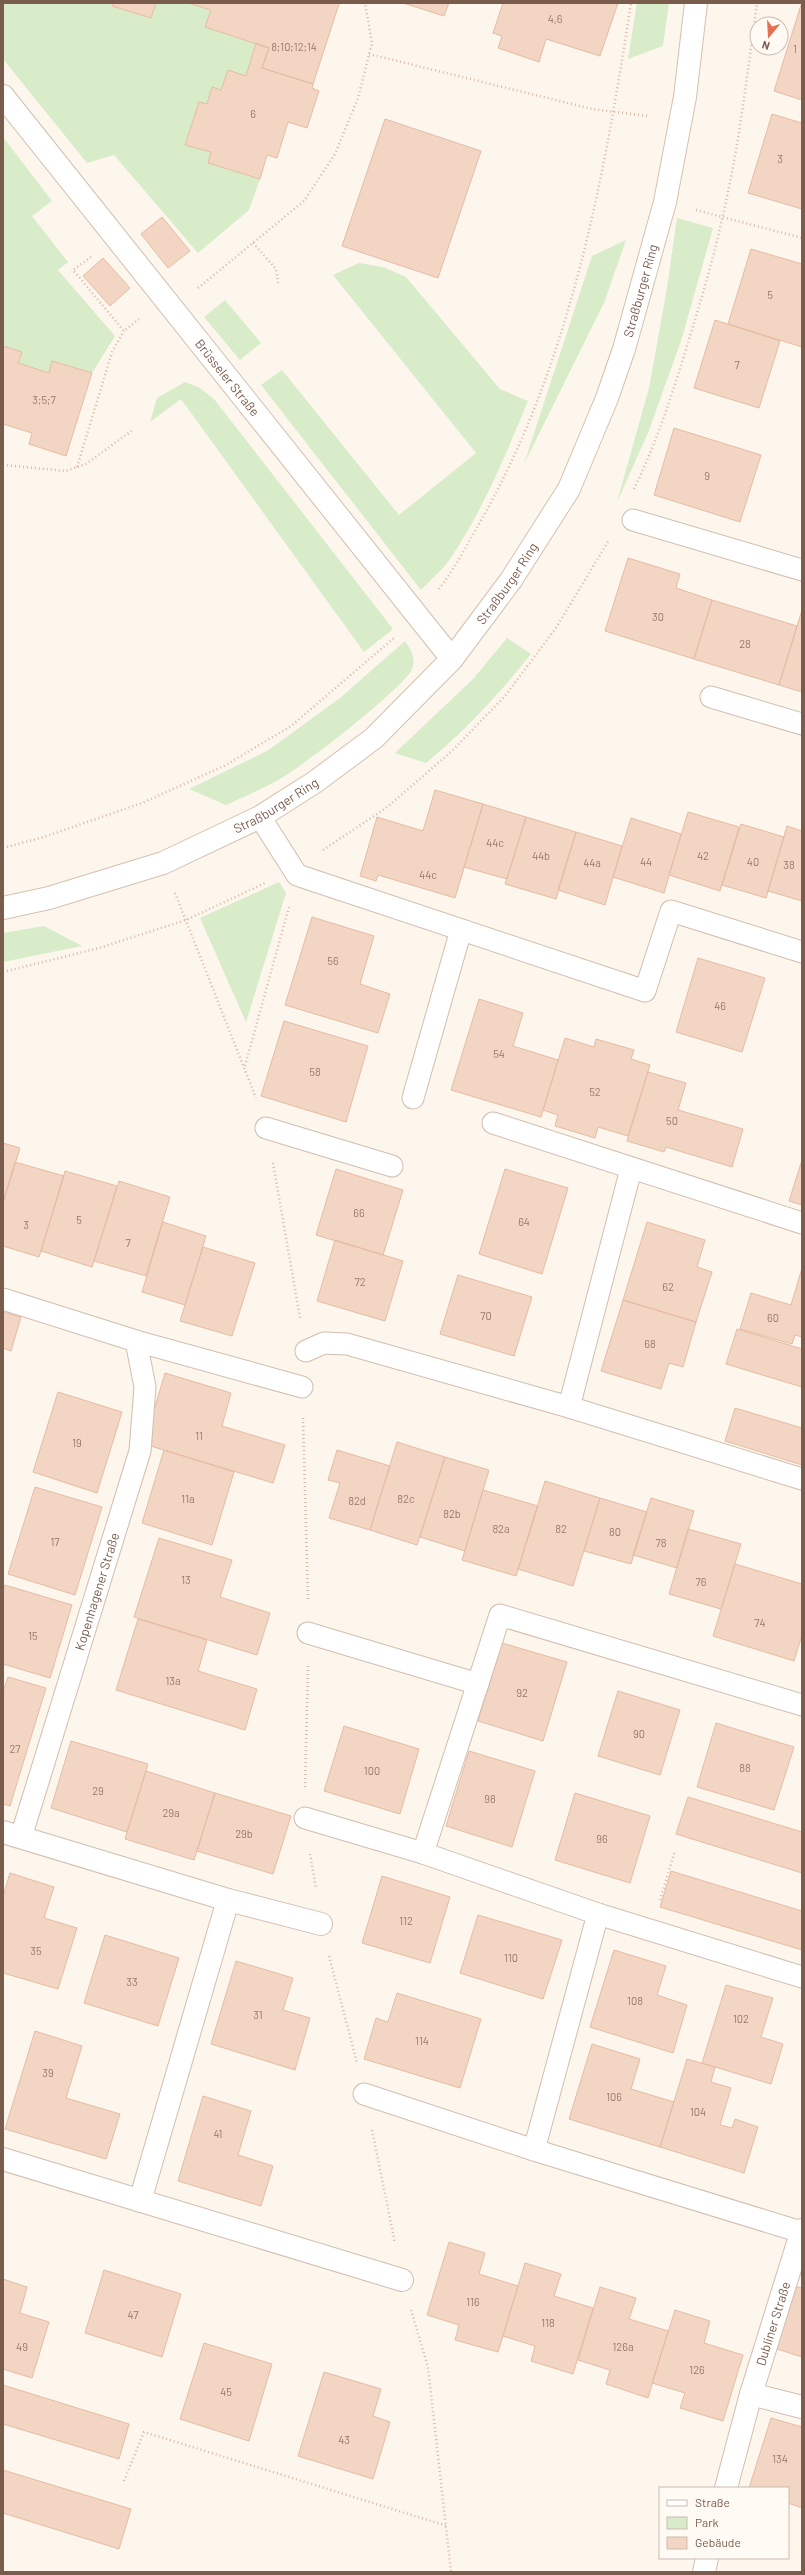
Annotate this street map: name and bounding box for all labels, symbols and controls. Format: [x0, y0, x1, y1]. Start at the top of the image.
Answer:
house number: 4,6 [548, 12, 563, 25]
north arrow [749, 16, 789, 56]
text: N [760, 39, 771, 53]
house number: 8;10;12;14 [271, 40, 317, 53]
house number: 1 [793, 42, 797, 55]
house number: 6 [250, 107, 256, 120]
house number: 3 [777, 152, 783, 165]
street label: Straßburger Ring [620, 242, 661, 339]
house number: 5 [767, 288, 773, 301]
street label: Brüsseler Straße [192, 336, 263, 419]
house number: 7 [734, 358, 740, 371]
house number: 3;5;7 [32, 393, 56, 406]
house number: 9 [704, 469, 710, 482]
street label: Straßburger Ring [473, 539, 541, 627]
house number: 30 [652, 610, 664, 623]
house number: 28 [739, 637, 751, 650]
street label: Straßburger Ring [231, 774, 321, 837]
house number: 44c [486, 836, 504, 849]
house number: 44b [532, 849, 550, 862]
house number: 42 [697, 849, 709, 862]
house number: 44 [640, 855, 652, 868]
house number: 40 [747, 855, 759, 868]
house number: 44a [583, 856, 601, 869]
house number: 38 [783, 858, 795, 871]
house number: 44c [419, 868, 437, 881]
house number: 56 [327, 954, 339, 967]
house number: 46 [714, 999, 726, 1012]
house number: 54 [493, 1047, 505, 1060]
house number: 58 [309, 1065, 321, 1078]
house number: 52 [589, 1085, 601, 1098]
house number: 50 [666, 1114, 678, 1127]
house number: 66 [353, 1206, 365, 1219]
house number: 5 [76, 1213, 82, 1226]
house number: 64 [518, 1215, 530, 1228]
house number: 3 [23, 1218, 29, 1231]
house number: 7 [125, 1236, 131, 1249]
house number: 72 [354, 1275, 366, 1288]
house number: 62 [662, 1280, 674, 1293]
house number: 70 [480, 1309, 492, 1322]
house number: 60 [767, 1311, 779, 1324]
house number: 68 [644, 1337, 656, 1350]
house number: 11 [195, 1429, 203, 1442]
house number: 19 [72, 1436, 82, 1449]
house number: 11a [181, 1492, 195, 1505]
house number: 82c [397, 1492, 415, 1505]
house number: 82d [348, 1494, 366, 1507]
house number: 82b [443, 1507, 461, 1520]
house number: 82a [492, 1522, 510, 1535]
house number: 82 [555, 1522, 567, 1535]
house number: 80 [609, 1525, 621, 1538]
street label: Kopenhagener Straße [71, 1530, 122, 1652]
house number: 17 [50, 1535, 60, 1548]
house number: 78 [656, 1536, 667, 1549]
house number: 13 [181, 1573, 191, 1586]
house number: 76 [696, 1575, 707, 1588]
house number: 74 [754, 1616, 766, 1629]
house number: 15 [28, 1629, 38, 1642]
house number: 13a [165, 1674, 181, 1687]
house number: 92 [516, 1686, 528, 1699]
house number: 90 [633, 1727, 645, 1740]
house number: 27 [9, 1742, 21, 1755]
house number: 88 [739, 1761, 751, 1774]
house number: 100 [364, 1764, 380, 1777]
house number: 29 [92, 1784, 104, 1797]
house number: 98 [484, 1792, 496, 1805]
house number: 29a [162, 1806, 180, 1819]
house number: 29b [235, 1827, 253, 1840]
house number: 96 [596, 1832, 608, 1845]
house number: 112 [399, 1914, 413, 1927]
house number: 35 [30, 1944, 42, 1957]
house number: 110 [504, 1951, 518, 1964]
house number: 33 [126, 1975, 138, 1988]
house number: 108 [627, 1994, 643, 2007]
house number: 31 [253, 2008, 263, 2021]
house number: 102 [733, 2012, 749, 2025]
house number: 114 [415, 2034, 429, 2047]
house number: 39 [42, 2066, 54, 2079]
house number: 106 [606, 2090, 622, 2103]
house number: 104 [690, 2105, 706, 2118]
house number: 41 [214, 2127, 222, 2140]
street label: Dubliner Straße [752, 2279, 794, 2368]
house number: 116 [466, 2295, 480, 2308]
house number: 47 [128, 2308, 138, 2321]
house number: 118 [541, 2316, 555, 2329]
house number: 49 [16, 2340, 28, 2353]
house number: 126a [612, 2340, 634, 2353]
house number: 126 [689, 2363, 705, 2376]
house number: 45 [220, 2385, 232, 2398]
house number: 43 [338, 2433, 350, 2446]
house number: 134 [772, 2452, 788, 2465]
legend [659, 2487, 789, 2559]
text: Straße [695, 2495, 730, 2509]
text: Park [695, 2515, 719, 2529]
text: Gebäude [695, 2535, 741, 2549]

